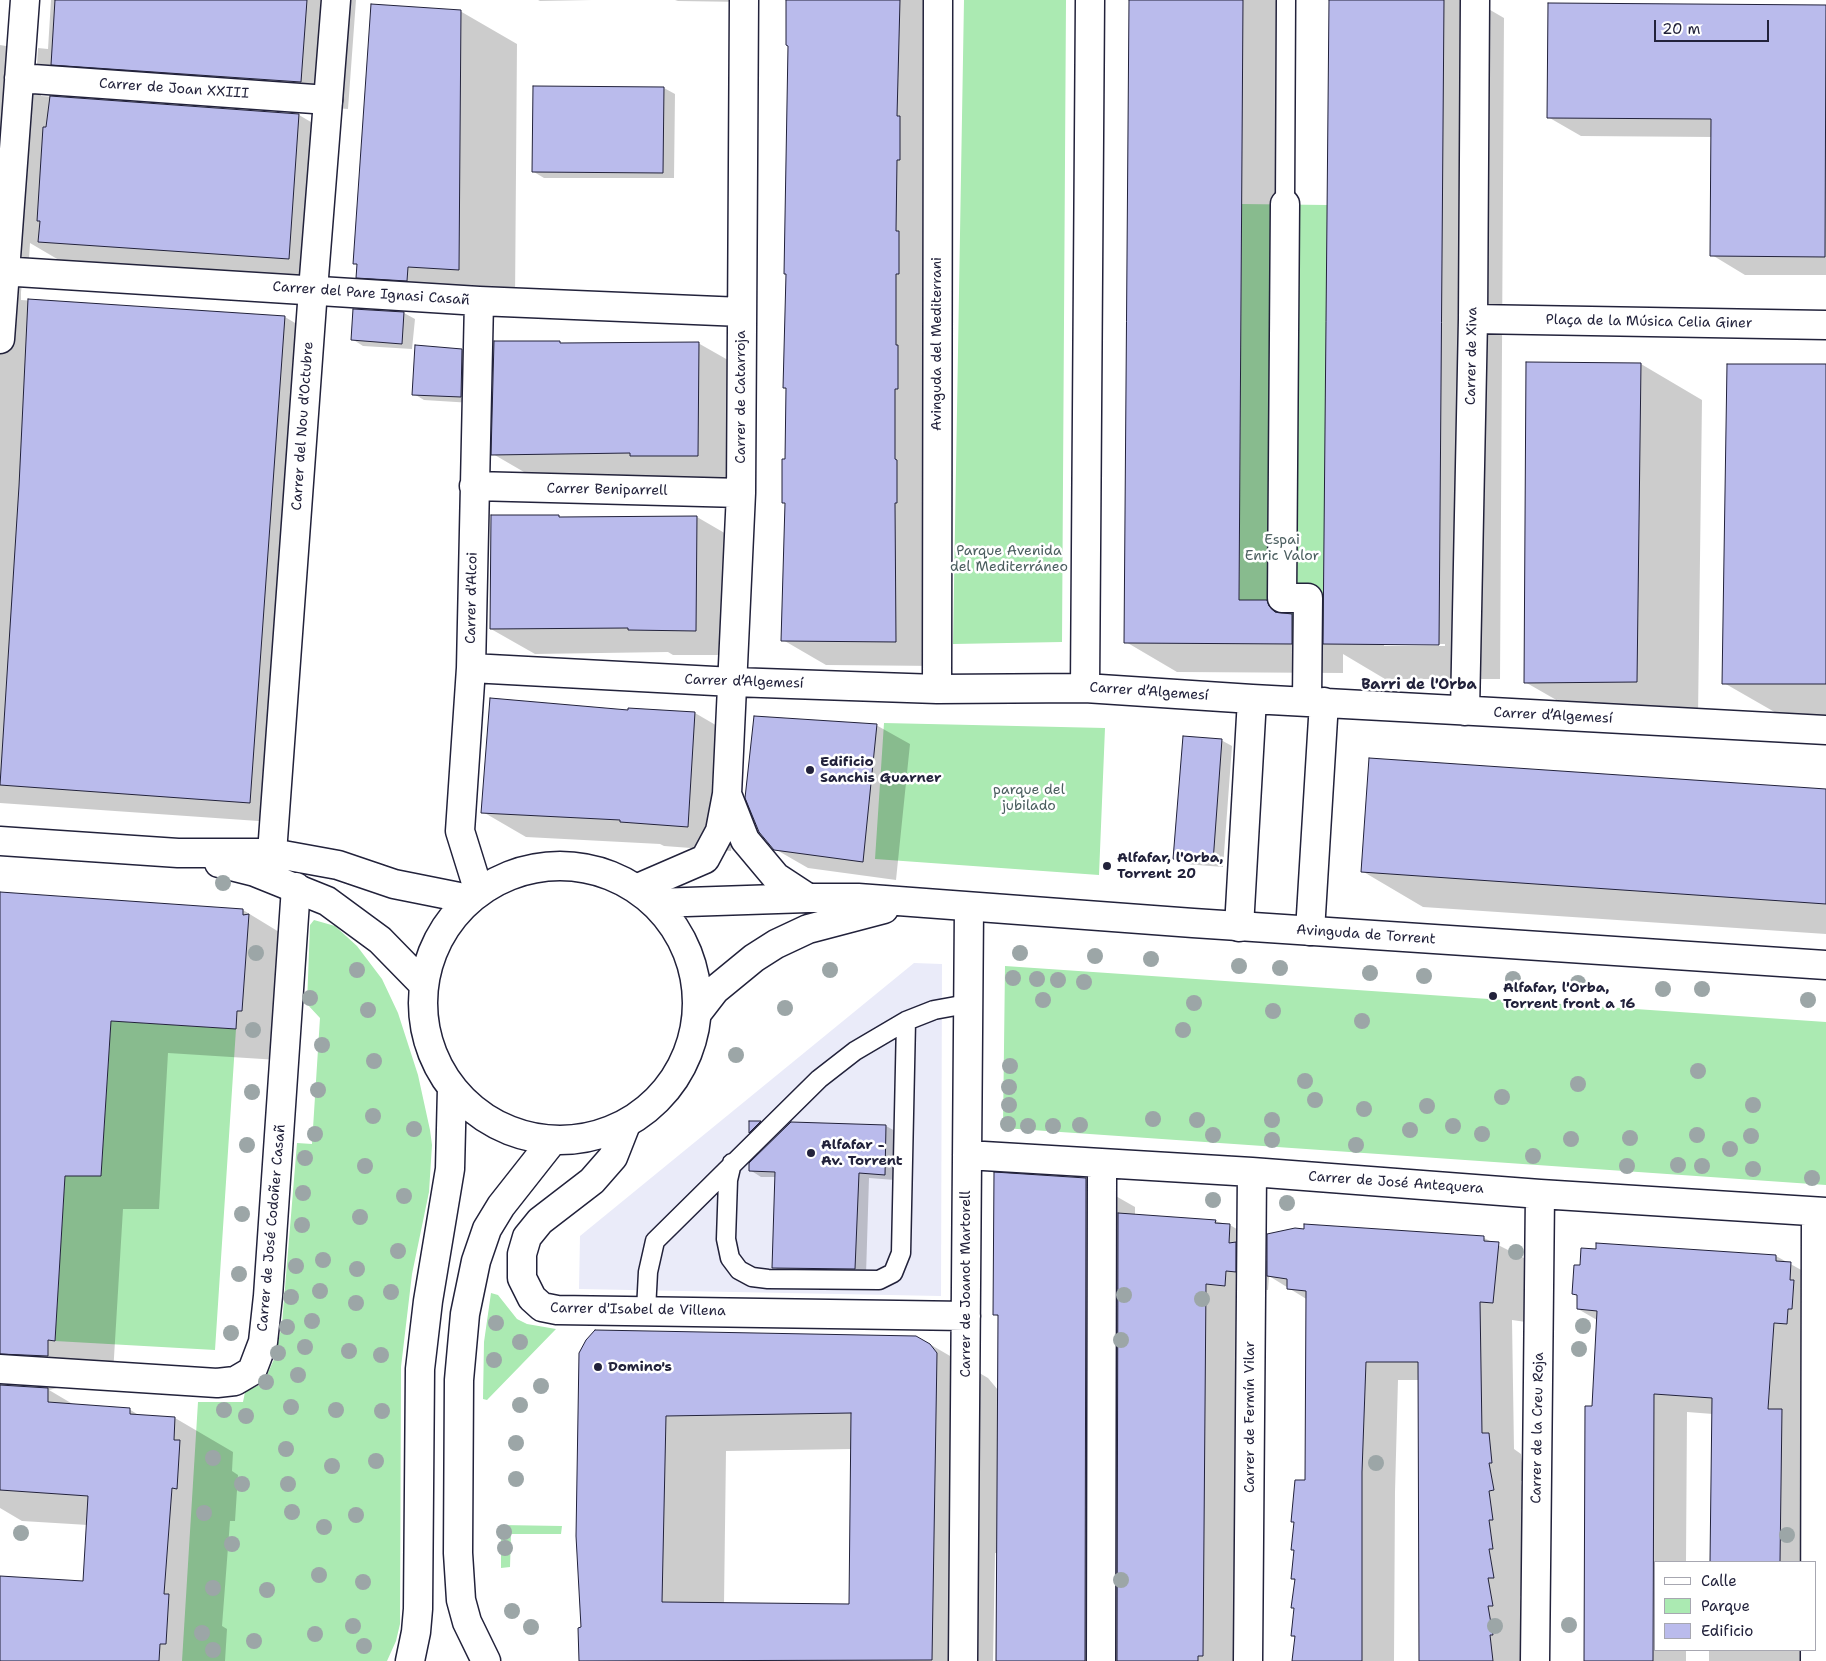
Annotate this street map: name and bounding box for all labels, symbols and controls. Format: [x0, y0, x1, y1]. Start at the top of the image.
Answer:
scale bar [1656, 10, 1771, 42]
text: 20 m [1662, 19, 1701, 39]
street label: Carrer de Joan XXIII [98, 75, 250, 103]
street label: Avinguda del Mediterrani [929, 257, 945, 431]
street label: Carrer del Pare Ignasi Casañ [272, 279, 470, 309]
street label: Carrer de Xiva [1463, 307, 1481, 405]
street label: Plaça de la Música Celia Giner [1545, 312, 1753, 332]
street label: Carrer de Catarroja [733, 330, 749, 464]
street label: Carrer del Nou d'Octubre [289, 341, 317, 511]
street label: Carrer Beniparrell [546, 481, 668, 499]
park label: Espai Enric Valor [1245, 532, 1319, 564]
park label: Parque Avenida del Mediterráneo [950, 543, 1068, 576]
street label: Carrer d'Alcoi [463, 552, 481, 644]
street label: Carrer d’Algemesí [684, 672, 804, 692]
district label: Barri de l'Orba [1361, 676, 1477, 694]
street label: Carrer d’Algemesí [1089, 679, 1209, 705]
street label: Carrer d’Algemesí [1493, 704, 1613, 728]
place label: Edificio Sanchis Guarner [820, 754, 941, 786]
marker: Edificio Sanchis Guarner [804, 764, 816, 776]
park label: parque del jubilado [993, 782, 1065, 814]
place label: Alfafar, l'Orba, Torrent 20 [1117, 850, 1223, 882]
marker: Alfafar, l'Orba, Torrent 20 [1101, 860, 1113, 872]
street label: Avinguda de Torrent [1296, 922, 1436, 948]
place label: Alfafar, l'Orba, Torrent front a 16 [1503, 980, 1635, 1012]
marker: Alfafar, l'Orba, Torrent front a 16 [1487, 990, 1499, 1002]
street label: Carrer de José Codoñer Casañ [255, 1124, 289, 1332]
place label: Alfafar - Av. Torrent [821, 1137, 903, 1170]
marker: Alfafar - Av. Torrent [805, 1147, 817, 1159]
street label: Carrer de José Antequera [1308, 1168, 1484, 1198]
street label: Carrer de Joanot Martorell [958, 1191, 974, 1377]
street label: Carrer d'Isabel de Villena [550, 1300, 726, 1320]
street label: Carrer de Fermín Vilar [1242, 1341, 1258, 1493]
street label: Carrer de la Creu Roja [1528, 1352, 1548, 1504]
place label: Domino's [608, 1359, 672, 1375]
marker: Domino's [592, 1361, 604, 1373]
legend [1654, 1561, 1816, 1651]
text: Calle [1701, 1571, 1737, 1591]
text: Parque [1701, 1596, 1750, 1616]
text: Edificio [1701, 1621, 1753, 1641]

